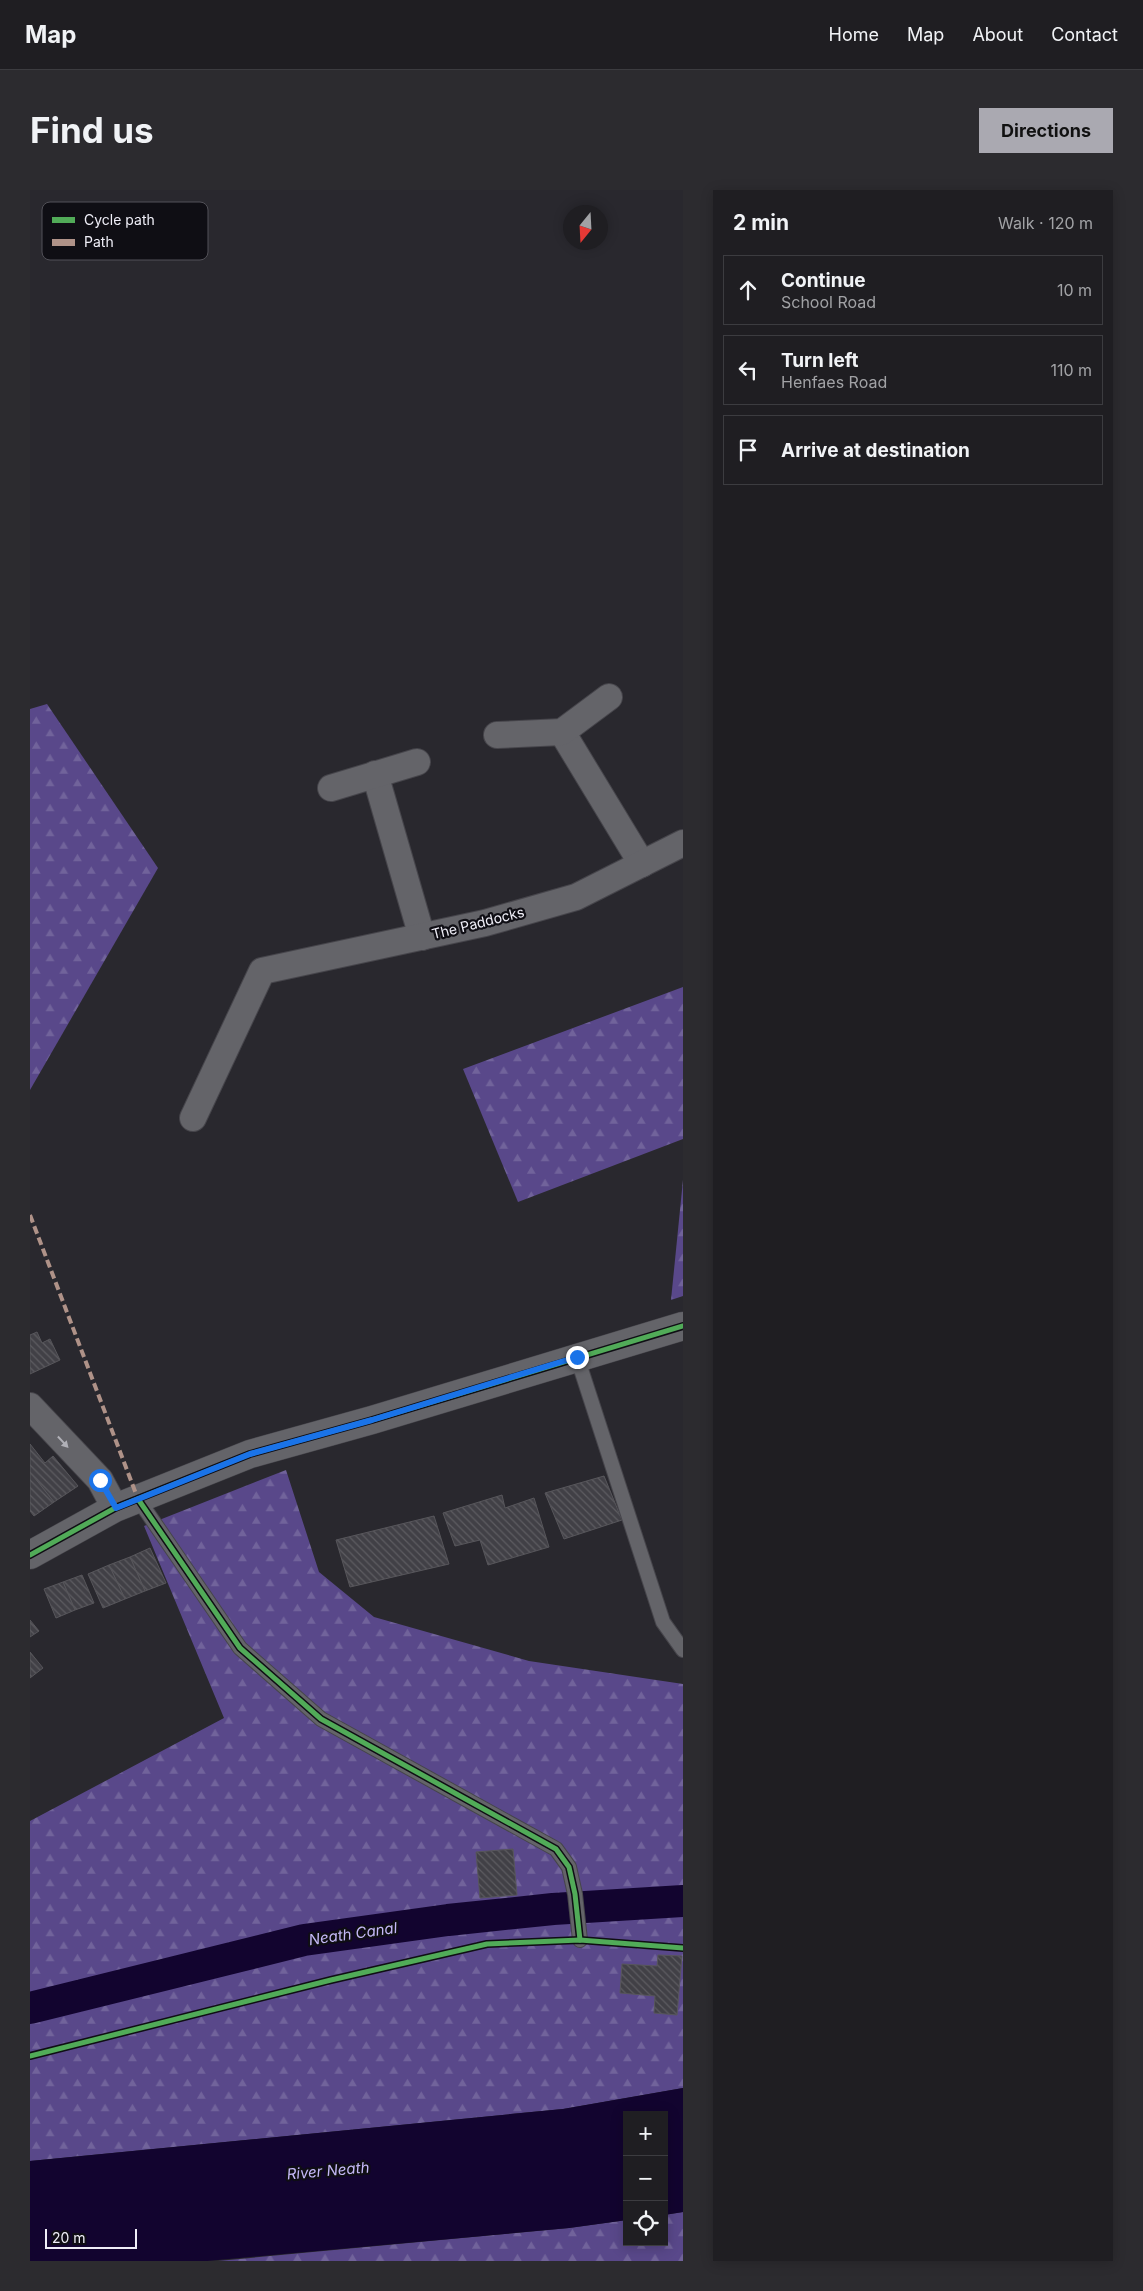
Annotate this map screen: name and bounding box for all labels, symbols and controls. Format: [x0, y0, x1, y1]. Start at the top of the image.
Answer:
text: Map [25, 20, 76, 49]
text: Home [829, 24, 879, 45]
text: Map [907, 24, 944, 45]
text: About [972, 24, 1023, 45]
text: Contact [1051, 24, 1118, 45]
button: Directions [979, 108, 1113, 153]
text: Find us [30, 109, 154, 151]
legend [42, 202, 208, 260]
north arrow [563, 205, 608, 250]
text: 2 min [733, 210, 789, 235]
text: Cycle path [84, 211, 155, 228]
text: Walk · 120 m [998, 213, 1093, 233]
text: Path [84, 233, 114, 250]
text: Continue [781, 269, 866, 292]
icon: ahead [734, 276, 762, 304]
text: 10 m [1057, 280, 1092, 300]
text: School Road [781, 292, 876, 312]
text: Turn left [781, 349, 859, 372]
icon: left [734, 356, 762, 384]
text: 110 m [1050, 360, 1092, 380]
text: Henfaes Road [781, 372, 887, 392]
icon: arrive [734, 436, 762, 464]
text: Arrive at destination [781, 439, 970, 462]
street label: The Paddocks [430, 903, 526, 942]
route end [566, 1346, 589, 1369]
one-way arrow [57, 1435, 69, 1447]
route start [89, 1469, 112, 1492]
water label: Neath Canal [308, 1918, 399, 1949]
map controls [623, 2111, 668, 2246]
button: + [623, 2111, 668, 2156]
button: − [623, 2156, 668, 2201]
water label: River Neath [286, 2157, 370, 2184]
button: locate [623, 2201, 668, 2246]
scale bar [45, 2226, 138, 2249]
text: 20 m [52, 2229, 86, 2246]

